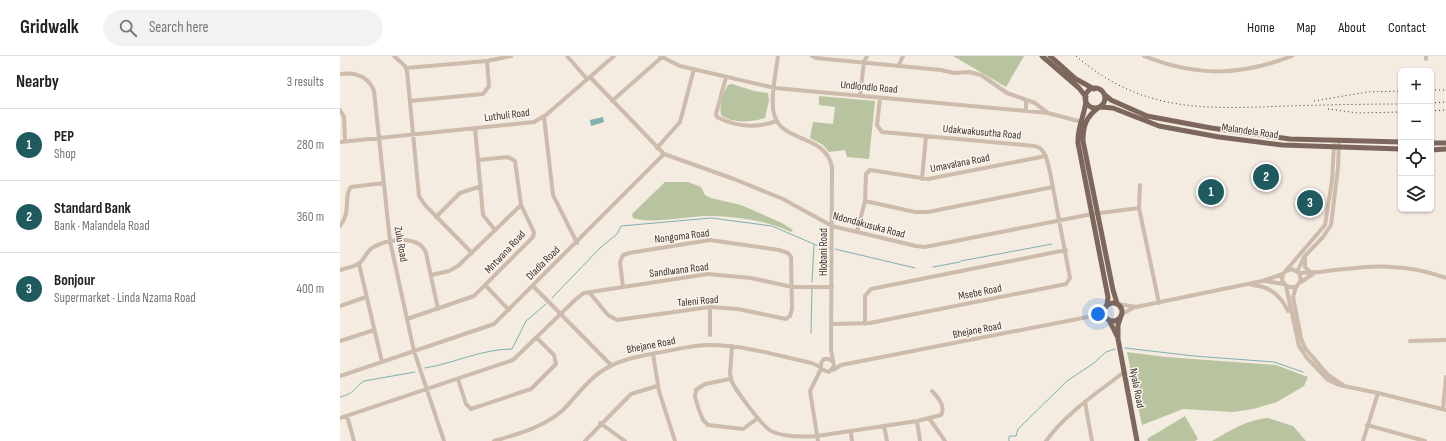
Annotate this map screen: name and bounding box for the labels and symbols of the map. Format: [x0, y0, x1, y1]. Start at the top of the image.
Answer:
street label: Undlondlo Road [840, 78, 899, 96]
street label: Luthuli Road [484, 106, 531, 124]
street label: Malandela Road [1221, 121, 1280, 141]
street label: Udakwakusutha Road [942, 122, 1022, 142]
street label: Umavalana Road [929, 151, 991, 175]
pin: 2 [1253, 162, 1279, 192]
pin: 1 [1198, 177, 1224, 207]
pin: 3 [1297, 188, 1323, 218]
street label: Ndondakusuka Road [832, 209, 907, 241]
street label: Zulu Road [391, 225, 411, 263]
street label: Nongoma Road [654, 226, 711, 246]
street label: Mntwana Road [482, 228, 528, 276]
street label: Hlobani Road [817, 228, 830, 276]
street label: Dladla Road [523, 243, 563, 283]
street label: Sandlwana Road [649, 260, 710, 280]
street label: Msebe Road [957, 281, 1003, 303]
street label: Taleni Road [677, 293, 720, 309]
your location [1088, 304, 1108, 324]
street label: Bhejane Road [951, 319, 1003, 341]
street label: Bhejane Road [625, 334, 677, 356]
street label: Nyala Road [1127, 367, 1147, 409]

